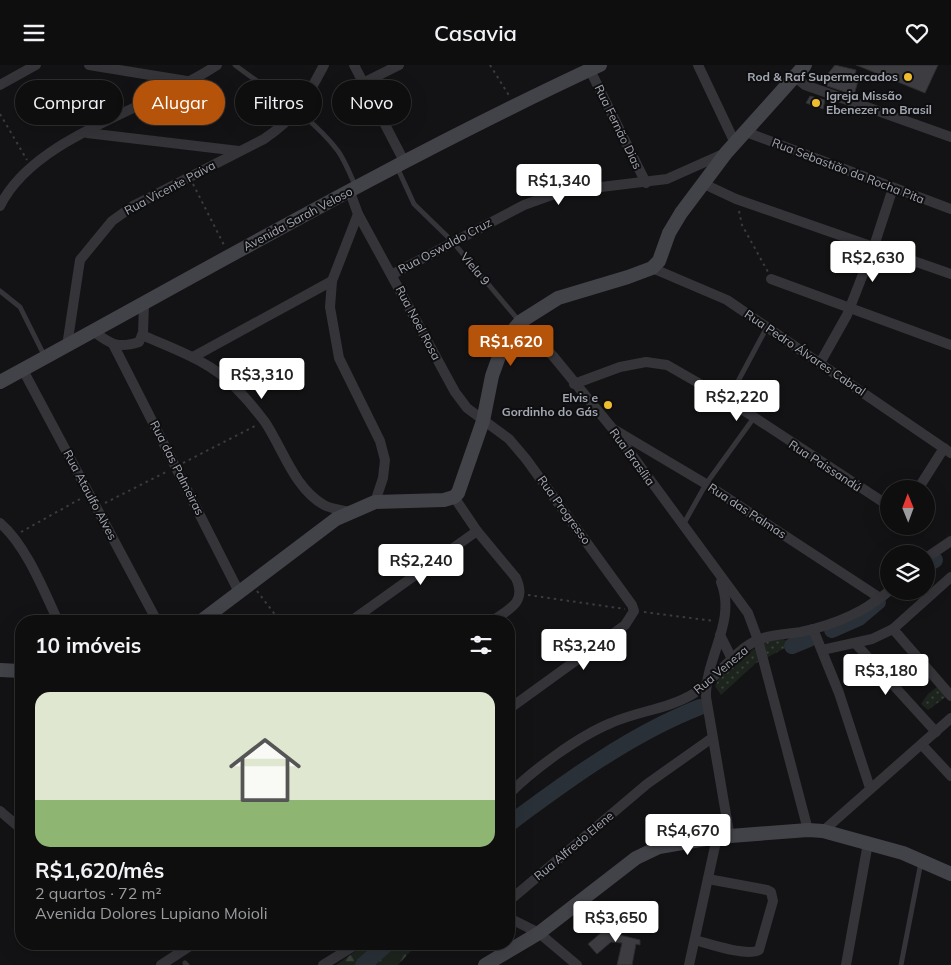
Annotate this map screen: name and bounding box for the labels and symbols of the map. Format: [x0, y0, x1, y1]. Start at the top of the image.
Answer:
place label: Rod & Raf Supermercados [747, 69, 898, 84]
marker: Rod & Raf Supermercados [902, 71, 914, 83]
street label: Rua Fernão Dias [592, 82, 645, 172]
place label: Igreja Missão Ebenezer no Brasil [826, 88, 932, 117]
marker: Igreja Missão Ebenezer no Brasil [810, 97, 822, 109]
street label: Rua Sebastião da Rocha Pita [770, 134, 927, 207]
street label: Rua Vicente Paiva [122, 157, 218, 218]
pin: R$1,340 [513, 163, 605, 206]
street label: Avenida Sarah Veloso [240, 183, 355, 254]
street label: Rua Oswaldo Cruz [395, 215, 494, 277]
pin: R$2,630 [827, 241, 919, 283]
street label: Viela 9 [457, 249, 493, 288]
street label: Rua Noel Rosa [393, 283, 444, 363]
street label: Rua Pedro Álvares Cabral [742, 306, 869, 399]
pin: R$1,620 [465, 325, 557, 367]
pin: R$3,310 [216, 357, 308, 400]
pin: R$2,220 [691, 379, 783, 422]
place label: Elvis e Gordinho do Gás [502, 390, 598, 419]
marker: Elvis e Gordinho do Gás [602, 399, 614, 411]
street label: Rua das Palmeiras [147, 418, 208, 518]
street label: Rua Brasília [607, 425, 658, 488]
street label: Rua Paissandú [786, 437, 864, 495]
street label: Rua Ataulfo Alves [60, 447, 120, 542]
street label: Rua Progresso [534, 472, 594, 547]
street label: Rua das Palmas [705, 480, 789, 541]
north arrow [880, 480, 935, 535]
pin: R$2,240 [375, 543, 467, 586]
pin: R$3,240 [538, 629, 630, 671]
street label: Rua Veneza [690, 642, 751, 697]
pin: R$3,180 [840, 653, 932, 696]
street label: Rua Alfredo Elene [531, 808, 617, 883]
pin: R$4,670 [642, 813, 734, 856]
pin: R$3,650 [570, 901, 662, 943]

